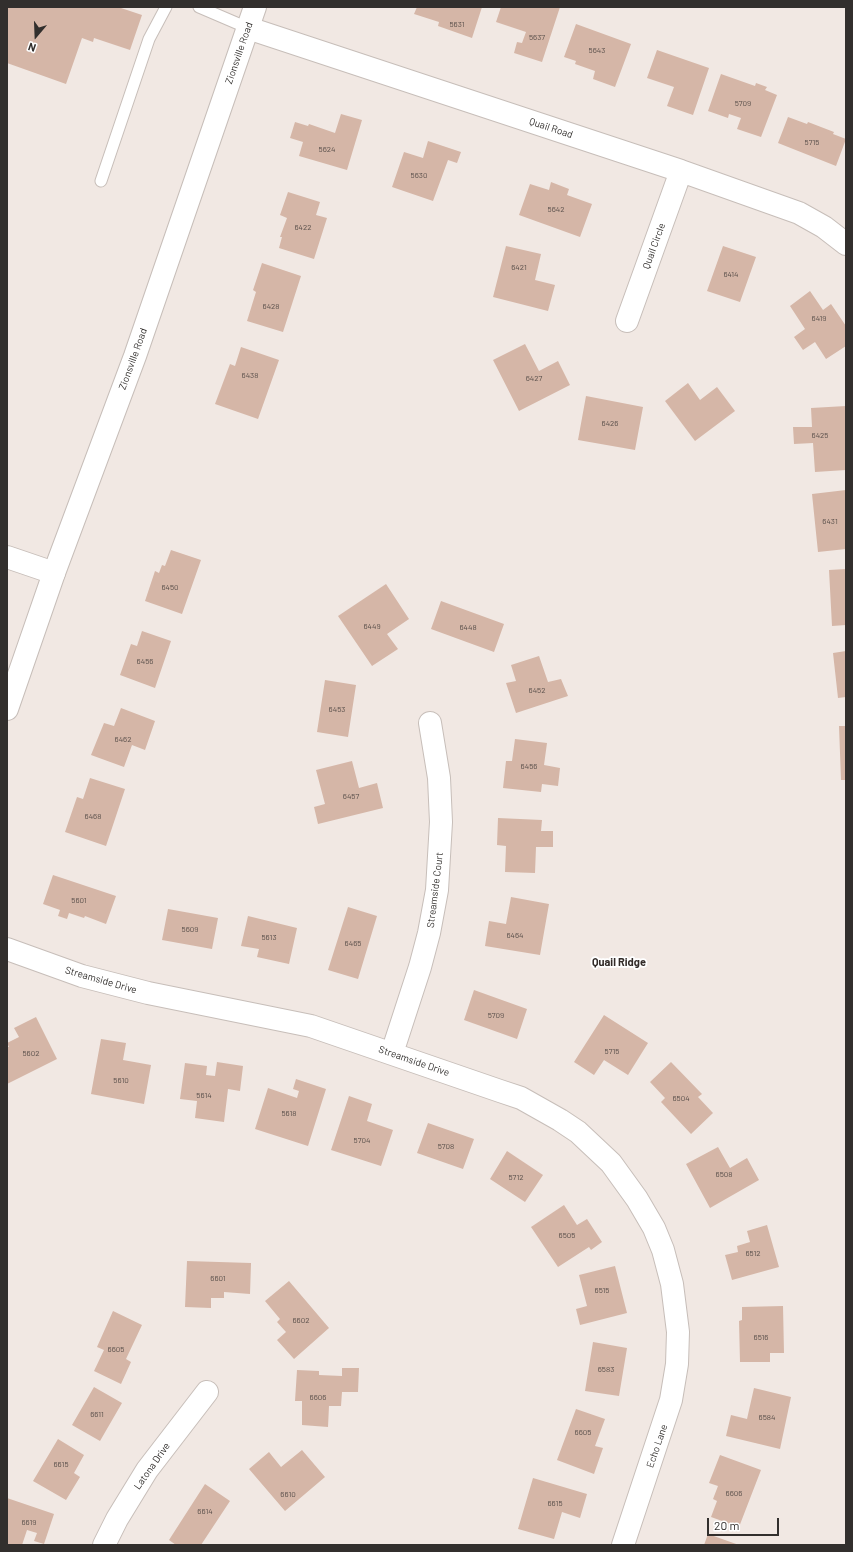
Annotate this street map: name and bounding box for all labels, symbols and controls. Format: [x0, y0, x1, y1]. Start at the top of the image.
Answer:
north arrow [16, 16, 56, 56]
house number: 5631 [449, 19, 465, 29]
street label: Zionsville Road [223, 20, 255, 86]
house number: 5637 [529, 32, 545, 42]
text: N [26, 40, 38, 55]
house number: 5643 [589, 45, 605, 55]
house number: 5709 [735, 98, 751, 108]
street label: Quail Road [528, 115, 574, 141]
house number: 5715 [805, 137, 819, 147]
house number: 5624 [319, 144, 335, 154]
house number: 5630 [411, 170, 427, 180]
house number: 5642 [548, 204, 564, 214]
street label: Quail Circle [640, 221, 668, 271]
house number: 6422 [294, 222, 312, 232]
house number: 6421 [511, 262, 527, 272]
house number: 6414 [724, 269, 738, 279]
house number: 6428 [263, 301, 279, 311]
house number: 6419 [812, 313, 826, 323]
street label: Zionsville Road [116, 327, 150, 391]
house number: 6438 [242, 370, 258, 380]
house number: 6427 [526, 373, 542, 383]
house number: 6426 [602, 418, 618, 428]
house number: 6425 [812, 430, 828, 440]
house number: 6431 [822, 516, 838, 526]
house number: 6450 [161, 582, 179, 592]
house number: 6449 [363, 621, 381, 631]
house number: 6448 [459, 622, 477, 632]
house number: 6456 [137, 656, 153, 666]
house number: 6452 [529, 685, 545, 695]
house number: 6453 [329, 704, 345, 714]
house number: 6462 [115, 734, 131, 744]
house number: 6456 [521, 761, 537, 771]
house number: 6457 [343, 791, 359, 801]
house number: 6468 [85, 811, 101, 821]
street label: Streamside Court [424, 851, 446, 929]
house number: 5601 [71, 895, 87, 905]
house number: 5609 [182, 924, 198, 934]
house number: 6464 [506, 930, 524, 940]
house number: 5613 [261, 932, 277, 942]
house number: 6465 [345, 938, 361, 948]
district label: Quail Ridge [592, 955, 646, 969]
street label: Streamside Drive [64, 964, 138, 996]
house number: 5709 [488, 1010, 504, 1020]
street label: Streamside Drive [377, 1043, 451, 1079]
house number: 5715 [605, 1046, 619, 1056]
house number: 5602 [22, 1048, 40, 1058]
house number: 5610 [113, 1075, 129, 1085]
house number: 5614 [196, 1090, 212, 1100]
house number: 6504 [672, 1093, 690, 1103]
house number: 5618 [281, 1108, 297, 1118]
house number: 5704 [354, 1135, 370, 1145]
house number: 5708 [438, 1141, 454, 1151]
house number: 6508 [716, 1169, 732, 1179]
house number: 5712 [508, 1172, 524, 1182]
house number: 6505 [559, 1230, 575, 1240]
house number: 6512 [745, 1248, 761, 1258]
house number: 6601 [210, 1273, 226, 1283]
house number: 6515 [595, 1285, 609, 1295]
house number: 6602 [292, 1315, 310, 1325]
house number: 6516 [754, 1332, 768, 1342]
house number: 6605 [108, 1344, 124, 1354]
house number: 6583 [598, 1364, 614, 1374]
house number: 6606 [310, 1392, 326, 1402]
house number: 6611 [90, 1409, 104, 1419]
house number: 6584 [759, 1412, 775, 1422]
street label: Echo Lane [644, 1423, 670, 1469]
house number: 6605 [575, 1427, 591, 1437]
street label: Latona Drive [131, 1440, 173, 1492]
house number: 6615 [53, 1459, 69, 1469]
house number: 6606 [726, 1488, 742, 1498]
house number: 6610 [280, 1489, 296, 1499]
house number: 6615 [547, 1498, 563, 1508]
house number: 6614 [197, 1506, 213, 1516]
scale bar [709, 1510, 781, 1536]
house number: 6619 [21, 1517, 37, 1527]
text: 20 m [714, 1518, 740, 1532]

